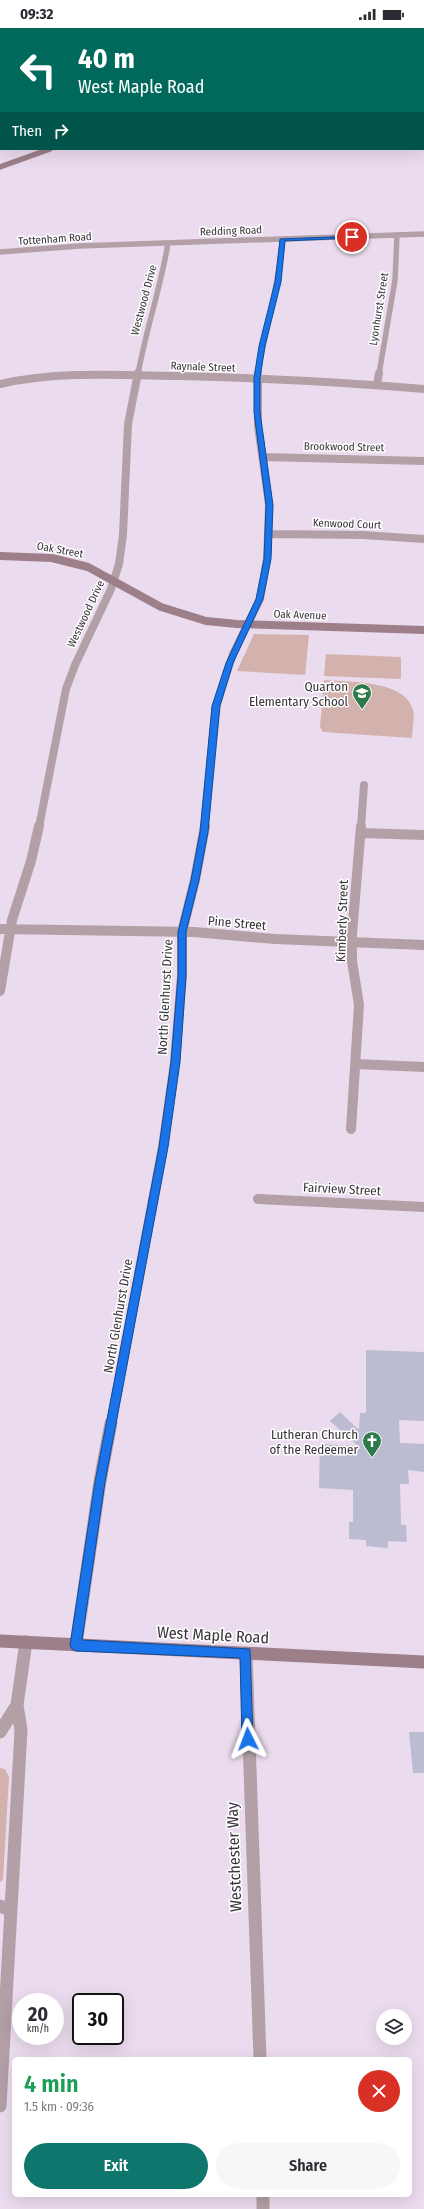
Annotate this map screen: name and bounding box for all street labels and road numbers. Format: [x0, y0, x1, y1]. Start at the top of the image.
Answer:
street label: Redding Road [200, 223, 262, 239]
street label: Tottenham Road [18, 230, 92, 248]
street label: Westwood Drive [128, 263, 160, 337]
street label: Lyonhurst Street [367, 271, 391, 346]
street label: Raynale Street [170, 359, 236, 375]
street label: Brookwood Street [304, 440, 385, 454]
street label: Kenwood Court [313, 516, 382, 532]
street label: Oak Street [36, 540, 85, 561]
street label: Westwood Drive [65, 578, 107, 650]
street label: Oak Avenue [273, 608, 327, 622]
street label: Kimberly Street [333, 879, 351, 962]
street label: Pine Street [207, 913, 267, 933]
street label: North Glenhurst Drive [154, 939, 176, 1055]
street label: Fairview Street [303, 1179, 382, 1199]
street label: North Glenhurst Drive [101, 1258, 135, 1374]
street label: West Maple Road [156, 1623, 270, 1647]
street label: Westchester Way [223, 1801, 245, 1912]

